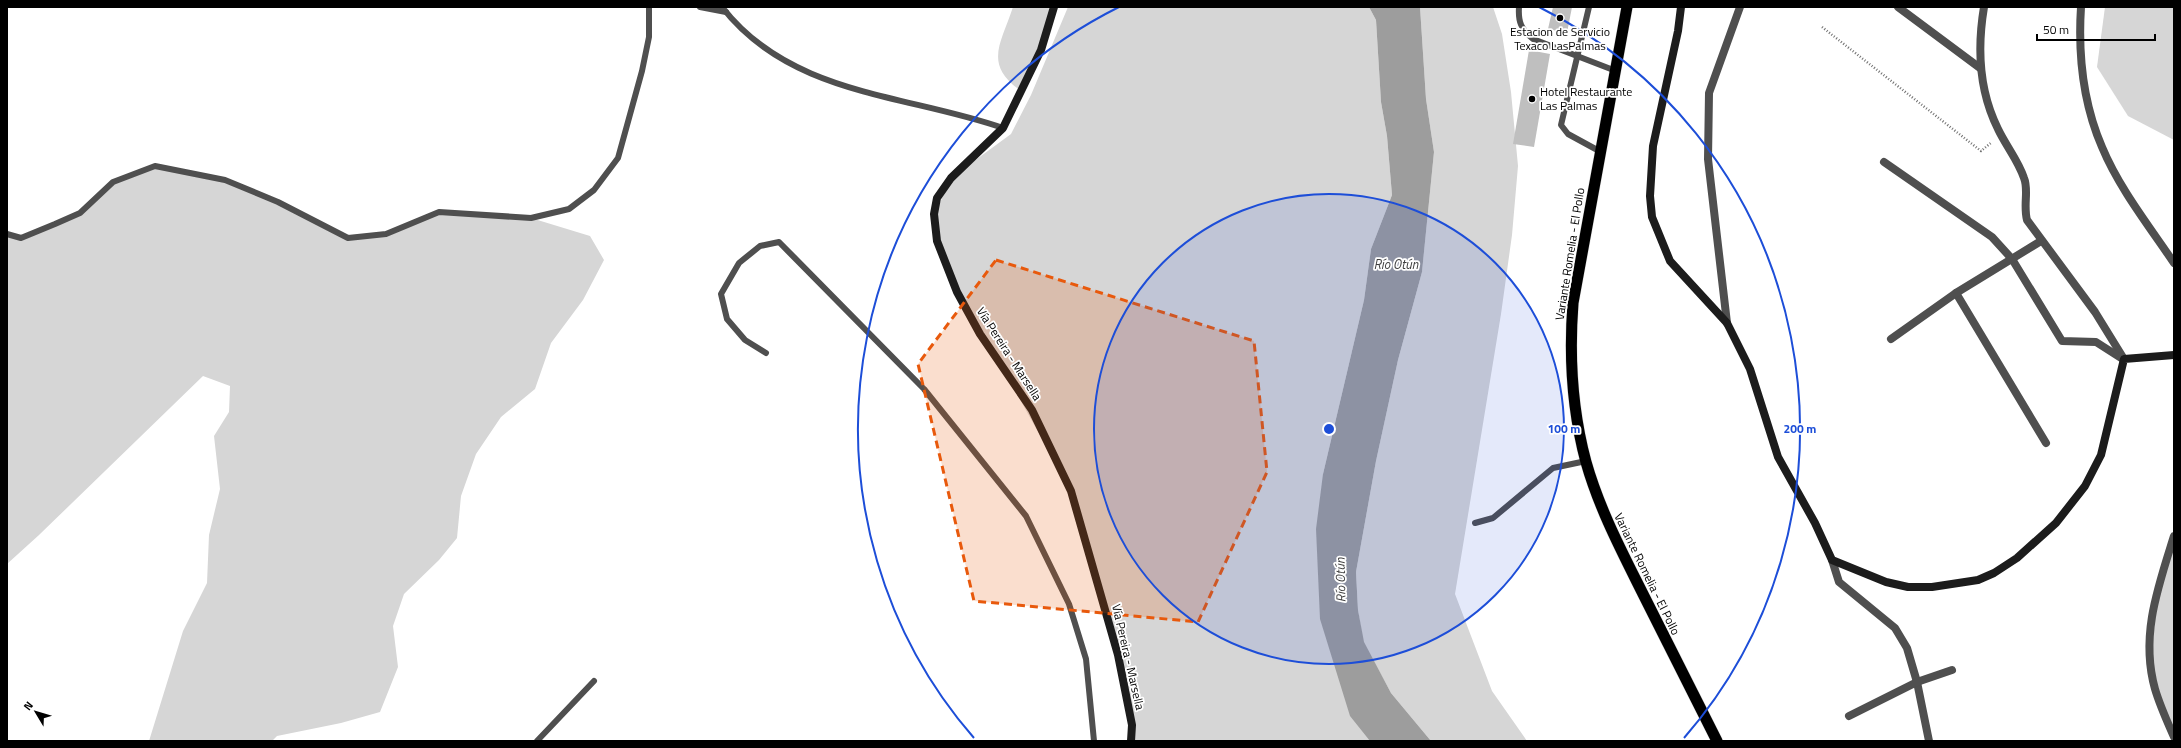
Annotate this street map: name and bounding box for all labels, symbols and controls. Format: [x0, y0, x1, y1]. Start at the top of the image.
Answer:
marker: Estacion de Servicio Texaco LasPalmas [1555, 13, 1565, 23]
scale bar [2037, 16, 2155, 42]
text: 50 m [2043, 20, 2069, 39]
place label: Estacion de Servicio Texaco LasPalmas [1510, 22, 1610, 55]
place label: Hotel Restaurante Las Palmas [1540, 82, 1632, 115]
marker: Hotel Restaurante Las Palmas [1527, 94, 1537, 104]
street label: Variante Romelia - El Pollo [1550, 186, 1589, 321]
water label: Río Otún [1374, 254, 1419, 274]
street label: Vía Pereira - Marsella [972, 303, 1047, 404]
text: 100 m [1548, 419, 1580, 438]
text: 200 m [1784, 419, 1816, 438]
centre of rings [1322, 422, 1336, 436]
street label: Variante Romelia - El Pollo [1610, 509, 1685, 638]
water label: Río Otún [1330, 557, 1350, 602]
street label: Vía Pereira - Marsella [1107, 602, 1150, 712]
north arrow [16, 692, 56, 732]
text: N [19, 698, 37, 714]

